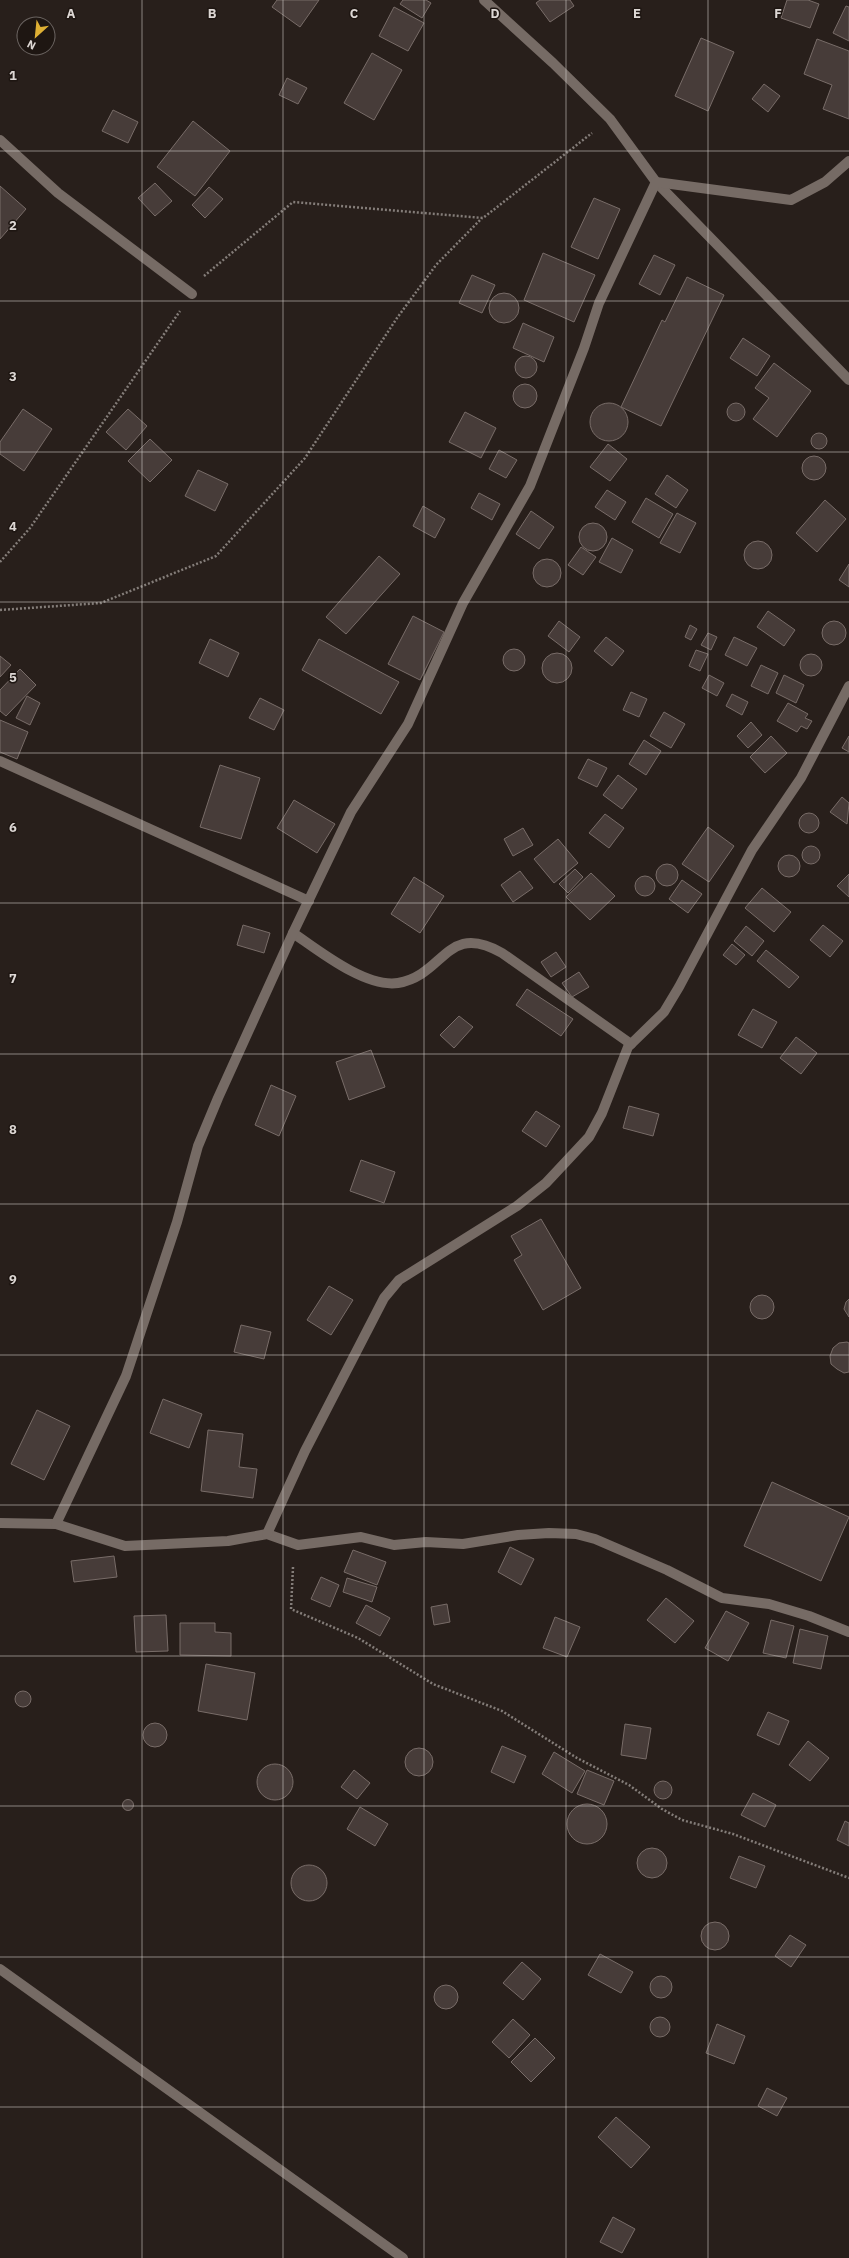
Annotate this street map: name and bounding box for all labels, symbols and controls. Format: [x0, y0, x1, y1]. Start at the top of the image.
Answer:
text: A [67, 5, 76, 22]
text: B [208, 5, 217, 22]
text: C [350, 5, 359, 22]
text: D [490, 5, 500, 22]
text: E [633, 5, 641, 22]
text: F [774, 5, 782, 22]
north arrow [16, 16, 56, 56]
text: N [25, 37, 38, 53]
text: 1 [9, 67, 17, 84]
text: 2 [9, 217, 17, 234]
text: 3 [9, 368, 17, 385]
text: 4 [9, 518, 17, 535]
text: 5 [9, 669, 17, 686]
text: 6 [9, 819, 17, 836]
text: 7 [9, 970, 17, 987]
text: 8 [9, 1121, 17, 1138]
text: 9 [9, 1271, 17, 1288]

